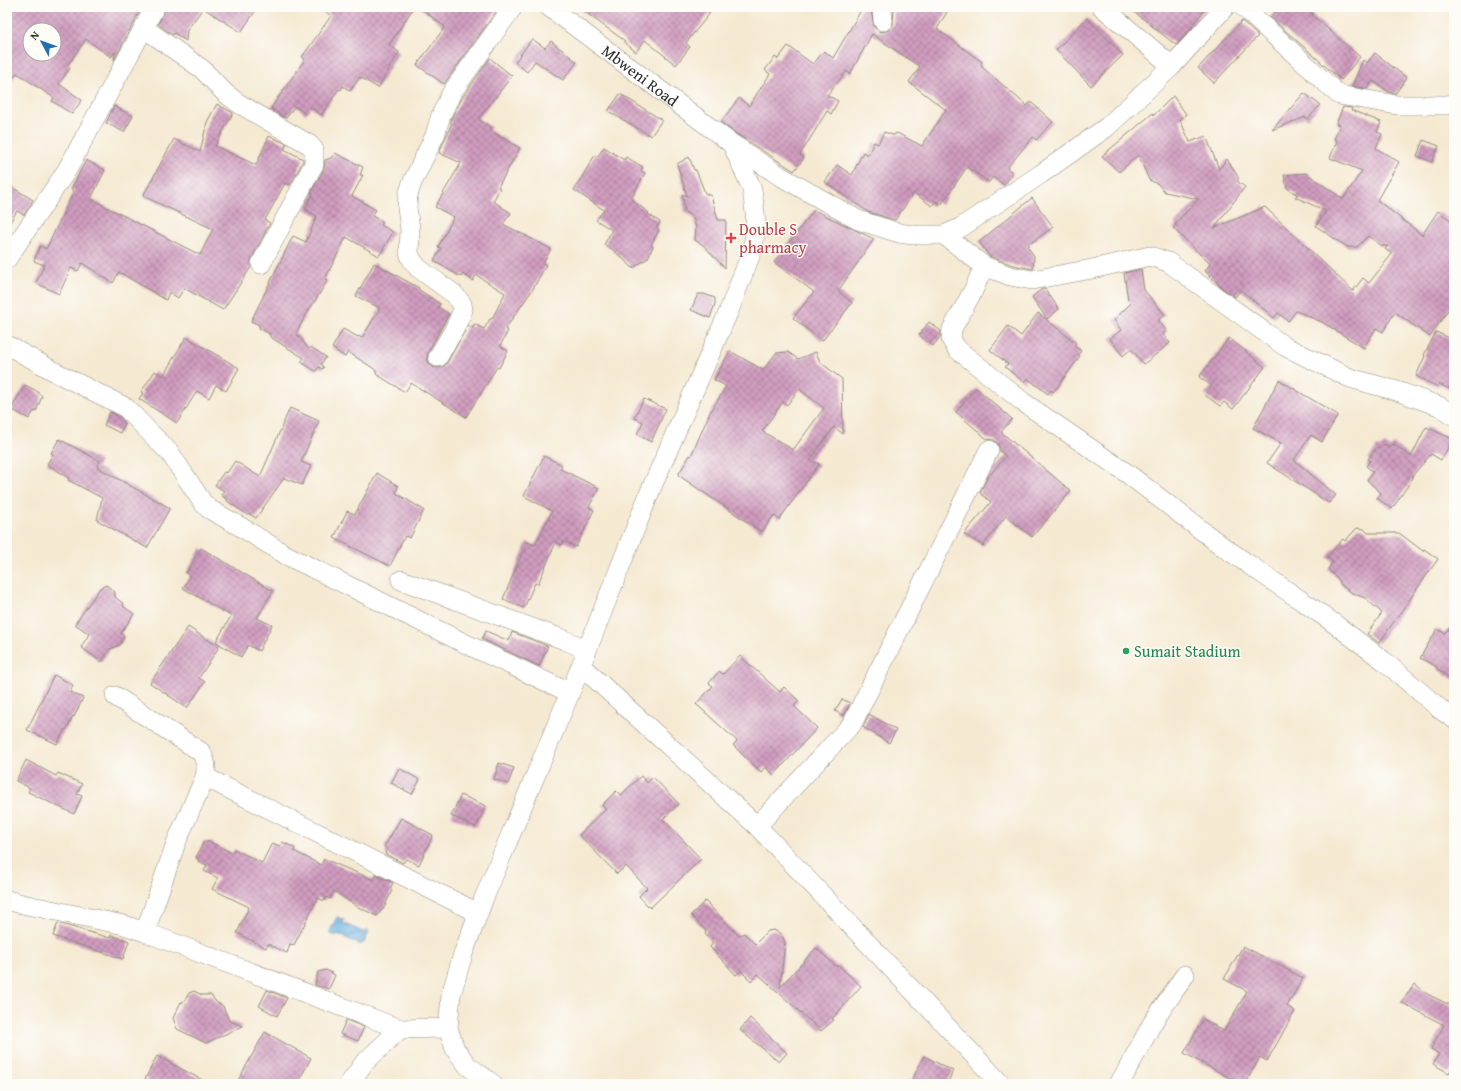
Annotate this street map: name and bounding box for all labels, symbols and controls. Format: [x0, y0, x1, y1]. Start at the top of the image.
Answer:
north arrow [22, 22, 62, 62]
text: N [26, 27, 43, 43]
street label: Mbweni Road [597, 39, 684, 112]
place label: Double S pharmacy [739, 217, 807, 259]
marker: Double S pharmacy [726, 233, 736, 243]
place label: Sumait Stadium [1134, 639, 1241, 663]
marker: Sumait Stadium [1121, 646, 1131, 656]

